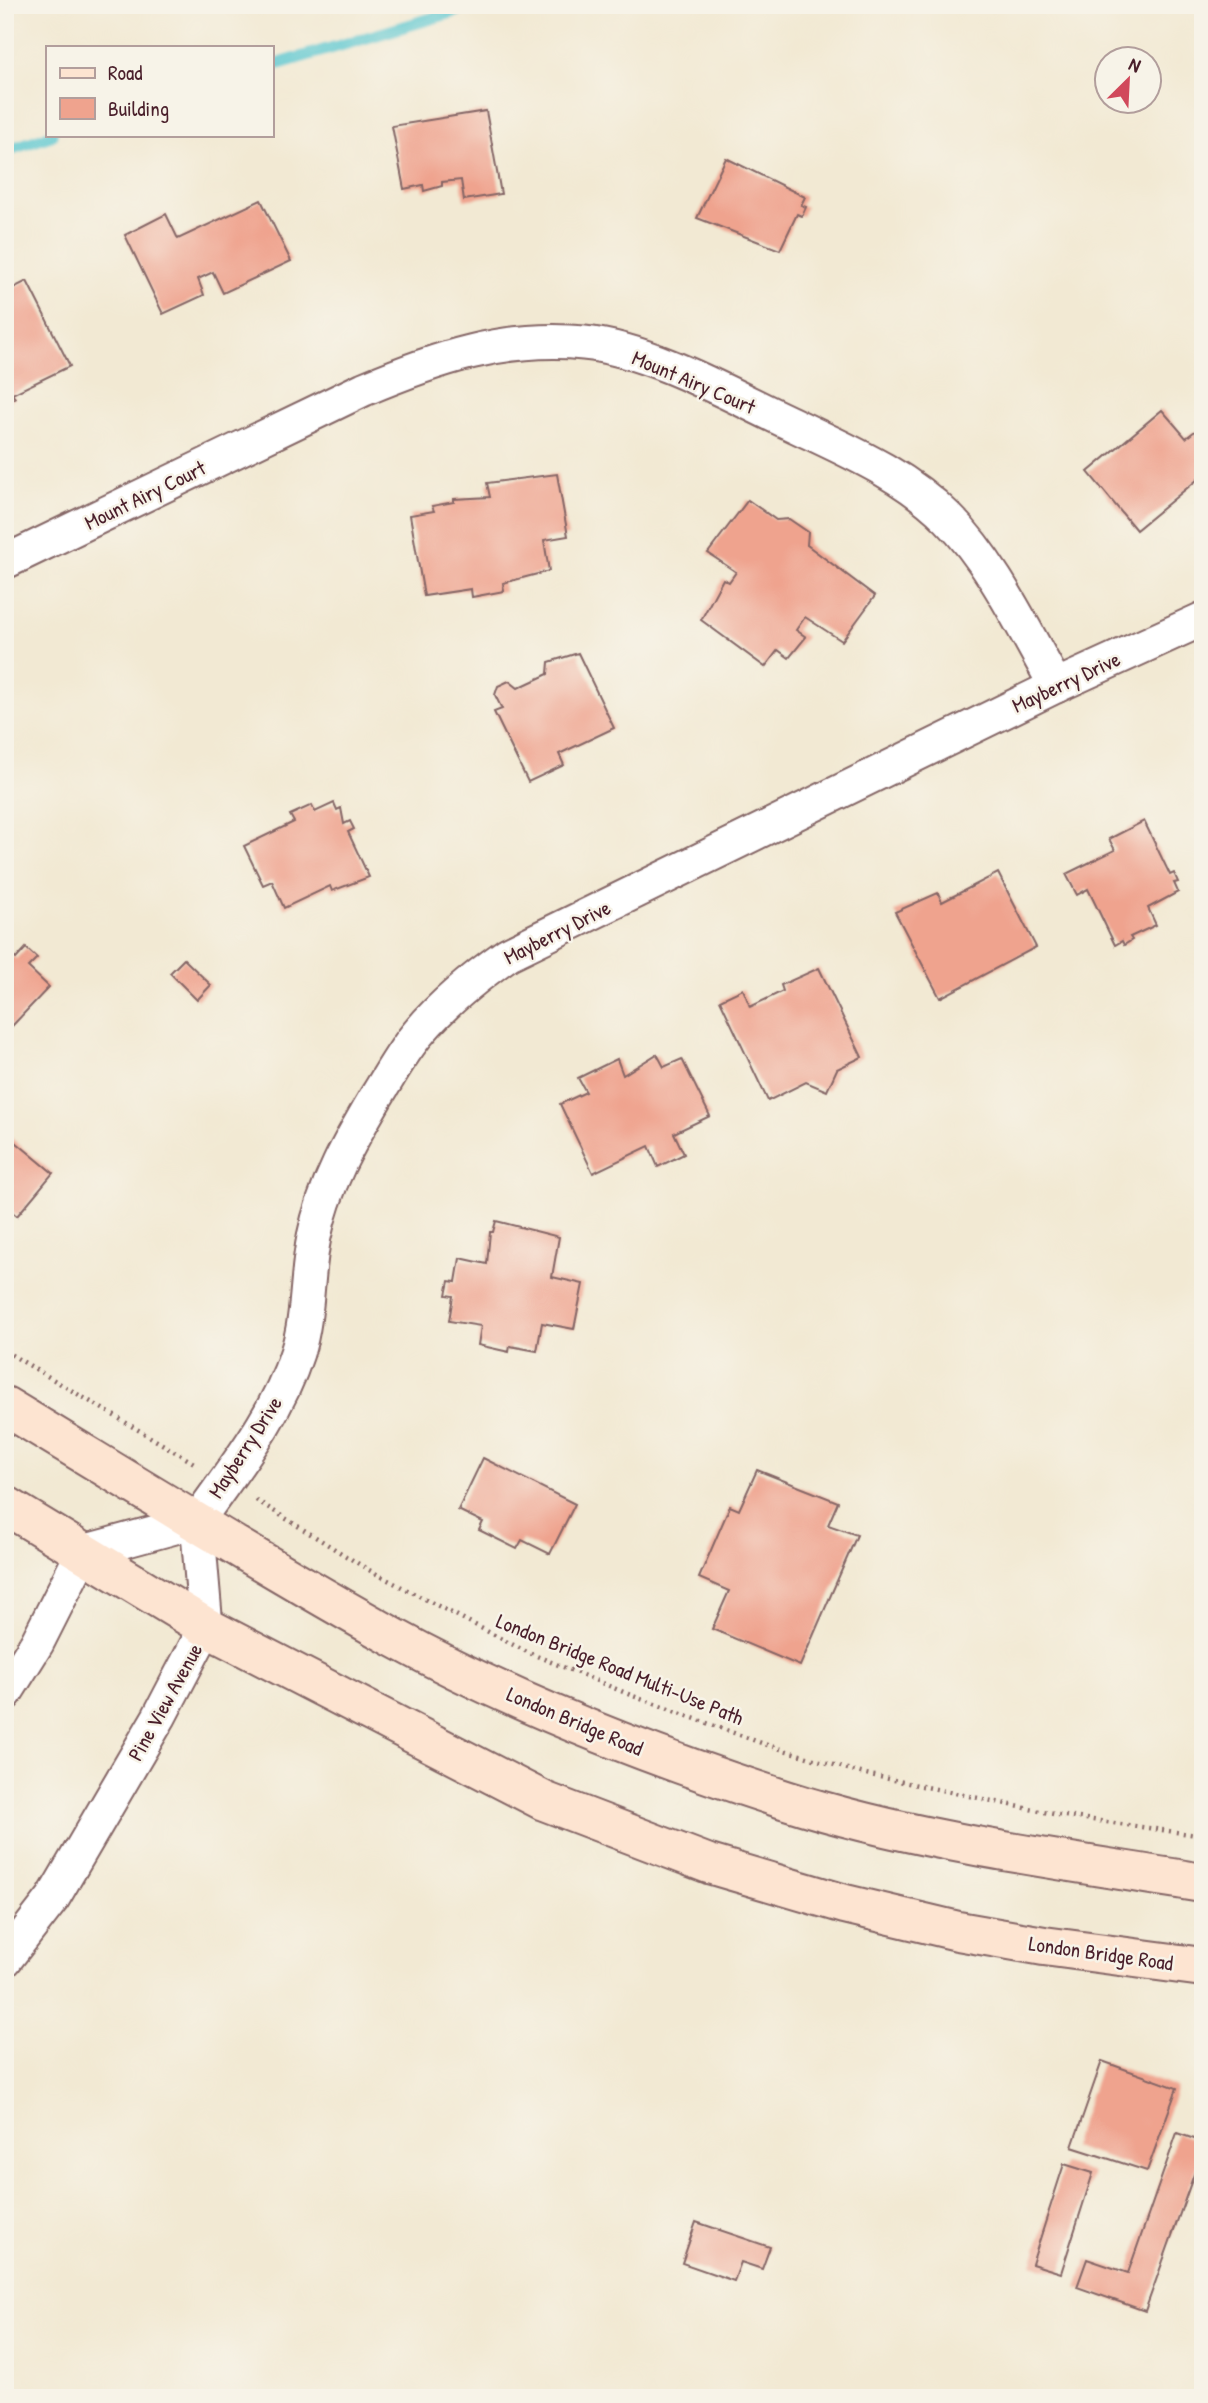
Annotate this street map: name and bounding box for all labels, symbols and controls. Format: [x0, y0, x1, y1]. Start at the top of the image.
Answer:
legend [46, 46, 273, 136]
north arrow [1092, 46, 1162, 116]
text: N [1125, 51, 1145, 78]
text: Road [108, 58, 142, 87]
text: Building [108, 94, 169, 123]
street label: Mount Airy Court [628, 343, 761, 421]
street label: Mount Airy Court [80, 453, 211, 537]
street label: Mayberry Drive [1007, 644, 1125, 720]
street label: Mayberry Drive [499, 893, 615, 971]
street label: Mayberry Drive [201, 1390, 289, 1504]
street label: London Bridge Road Multi-Use Path [493, 1608, 747, 1730]
street label: Pine View Avenue [121, 1638, 209, 1766]
street label: London Bridge Road [503, 1681, 647, 1761]
street label: London Bridge Road [1027, 1929, 1175, 1977]

